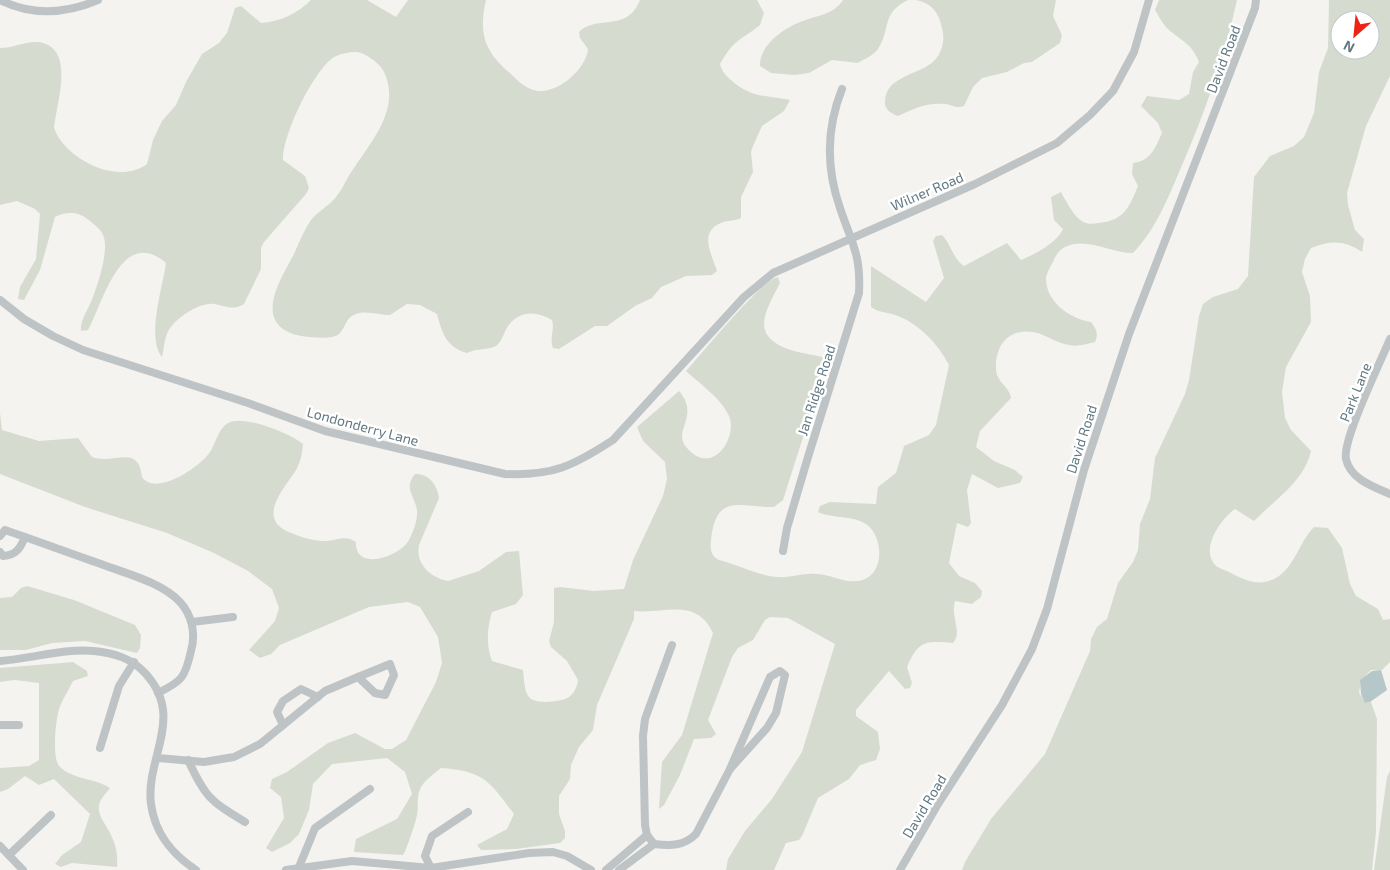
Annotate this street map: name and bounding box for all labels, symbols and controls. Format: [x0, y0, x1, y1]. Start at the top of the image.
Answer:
north arrow [1330, 10, 1380, 60]
street label: David Road [1202, 23, 1244, 95]
text: N [1341, 37, 1357, 57]
street label: Wilner Road [888, 168, 966, 214]
street label: Jan Ridge Road [793, 342, 839, 438]
street label: Park Lane [1335, 360, 1375, 424]
street label: David Road [1062, 402, 1100, 476]
street label: Londonderry Lane [305, 403, 421, 449]
street label: David Road [898, 771, 950, 841]

